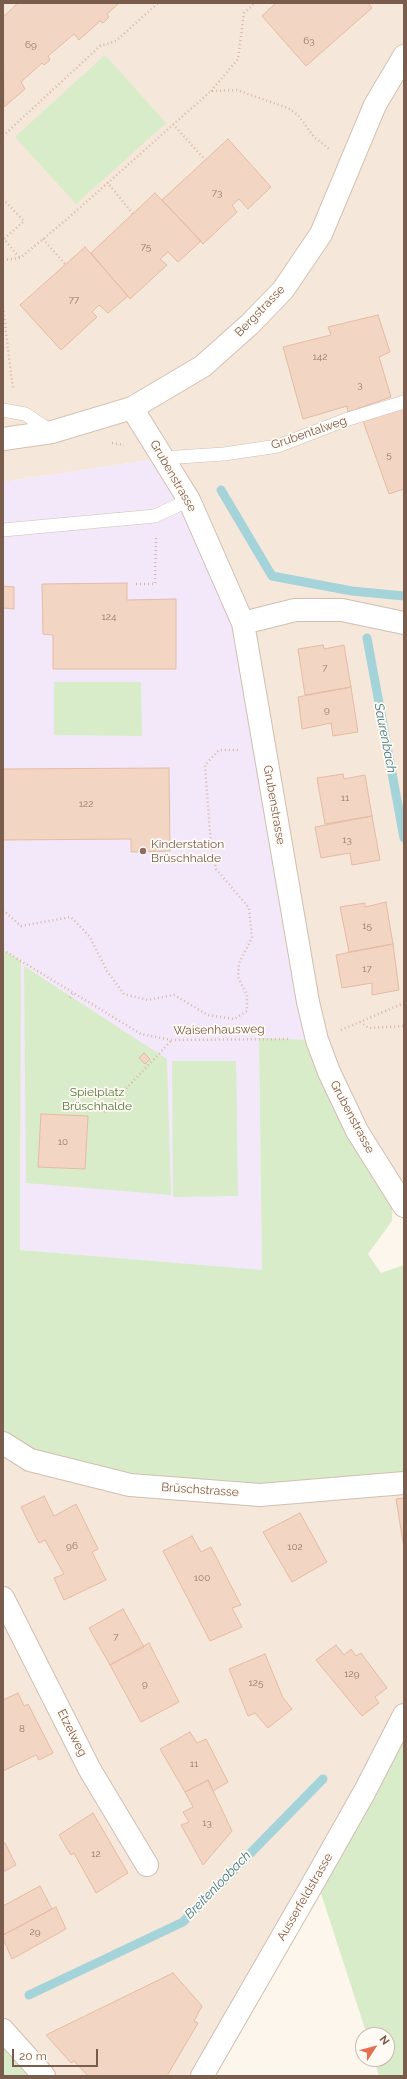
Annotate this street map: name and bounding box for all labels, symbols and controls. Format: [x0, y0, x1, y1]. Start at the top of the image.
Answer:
house number: 63 [303, 35, 315, 47]
house number: 69 [25, 39, 37, 51]
house number: 73 [212, 187, 222, 199]
house number: 75 [141, 241, 151, 253]
street label: Bergstrasse [232, 282, 288, 340]
house number: 77 [69, 294, 79, 306]
house number: 142 [313, 351, 327, 363]
house number: 3 [357, 379, 363, 391]
street label: Grubentalweg [269, 413, 349, 453]
street label: Grubenstrasse [147, 438, 199, 514]
house number: 5 [386, 449, 392, 461]
house number: 124 [102, 611, 116, 623]
house number: 7 [322, 662, 328, 674]
water label: Saurenbach [371, 702, 399, 774]
house number: 9 [324, 704, 330, 716]
street label: Grubenstrasse [260, 764, 288, 846]
house number: 11 [341, 792, 349, 804]
house number: 122 [79, 798, 93, 810]
house number: 13 [342, 834, 352, 846]
place label: Kinderstation Brüschhalde [151, 837, 224, 865]
marker: Kinderstation Brüschhalde [138, 846, 148, 856]
house number: 15 [362, 920, 372, 932]
house number: 17 [362, 963, 372, 975]
street label: Waisenhausweg [173, 1022, 265, 1038]
street label: Grubenstrasse [327, 1078, 377, 1156]
park label: Spielplatz Brüschhalde [62, 1085, 132, 1113]
house number: 10 [58, 1136, 68, 1148]
street label: Brüschstrasse [161, 1480, 239, 1500]
house number: 96 [66, 1540, 78, 1552]
house number: 102 [287, 1541, 303, 1553]
house number: 100 [194, 1572, 210, 1584]
house number: 7 [113, 1631, 119, 1643]
house number: 129 [344, 1668, 360, 1680]
house number: 125 [249, 1677, 263, 1689]
house number: 9 [142, 1678, 148, 1690]
street label: Etzelweg [54, 1707, 90, 1759]
house number: 8 [19, 1723, 25, 1735]
house number: 11 [190, 1758, 198, 1770]
house number: 13 [202, 1817, 212, 1829]
house number: 12 [91, 1848, 101, 1860]
water label: Breitenloobach [182, 1848, 254, 1922]
street label: Ausserfeldstrasse [274, 1851, 336, 1943]
house number: 29 [29, 1926, 41, 1938]
north arrow [355, 2027, 395, 2067]
text: N [377, 2033, 392, 2047]
scale bar [14, 2041, 100, 2067]
text: 20 m [19, 2049, 47, 2063]

